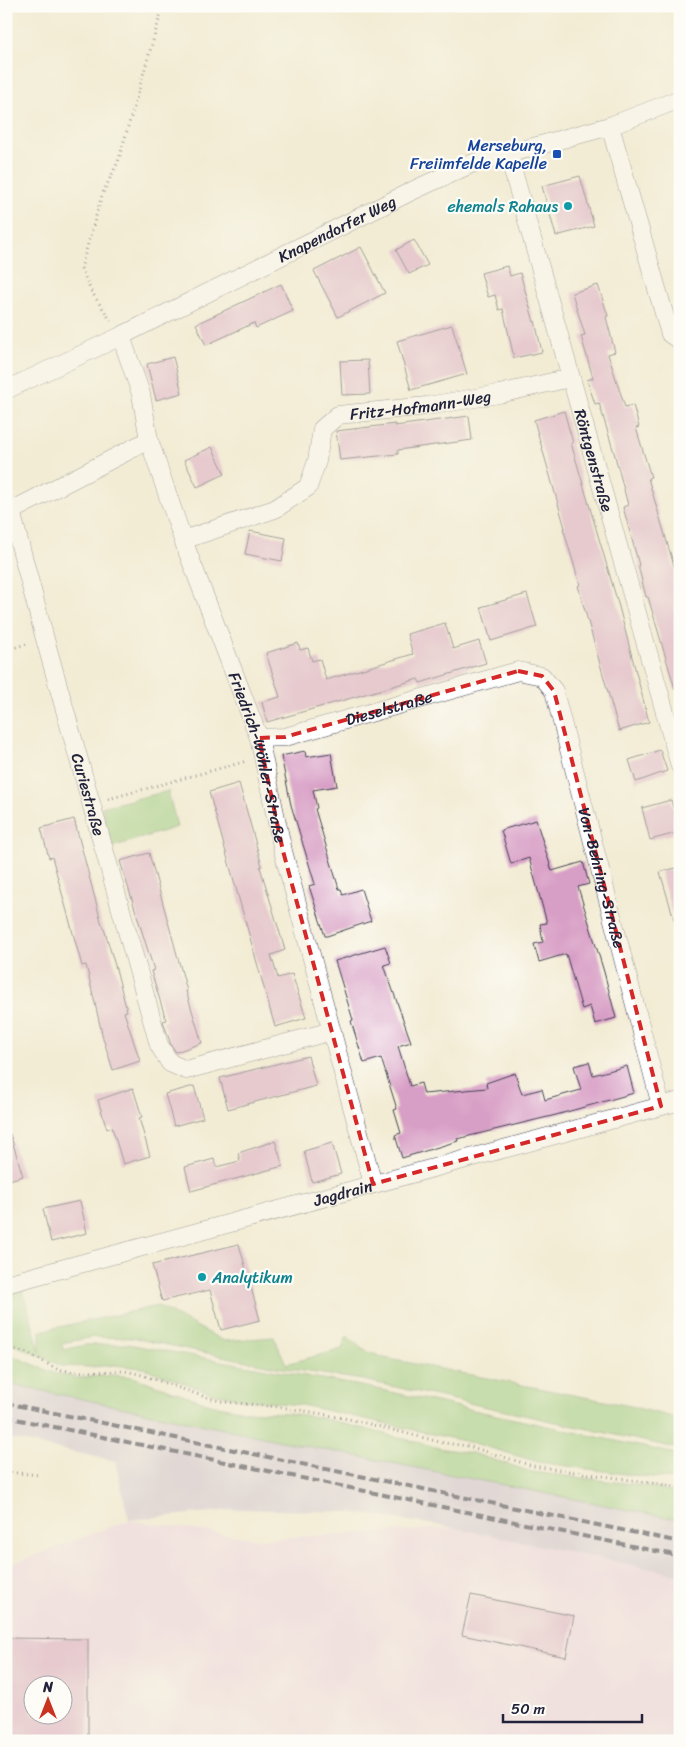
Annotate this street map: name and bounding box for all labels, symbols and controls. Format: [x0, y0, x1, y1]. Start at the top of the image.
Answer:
place label: Merseburg, Freiimfelde Kapelle [410, 131, 547, 178]
marker: Merseburg, Freiimfelde Kapelle [551, 148, 563, 160]
street label: Knapendorfer Weg [272, 187, 401, 270]
place label: ehemals Rahaus [447, 192, 558, 221]
marker: ehemals Rahaus [562, 200, 574, 212]
street label: Fritz-Hofmann-Weg [349, 381, 493, 428]
street label: Röntgenstraße [566, 405, 622, 515]
street label: Friedrich-Wöhler-Straße [220, 667, 295, 846]
street label: Dieselstraße [342, 681, 436, 734]
street label: Curiestraße [63, 750, 114, 839]
street label: Von-Behring-Straße [570, 804, 634, 952]
street label: Jagdrain [309, 1171, 376, 1215]
place label: Analytikum [211, 1263, 293, 1292]
marker: Analytikum [196, 1271, 208, 1283]
north arrow [22, 1674, 72, 1724]
text: N [42, 1675, 53, 1700]
scale bar [503, 1692, 642, 1724]
text: 50 m [511, 1696, 546, 1722]

